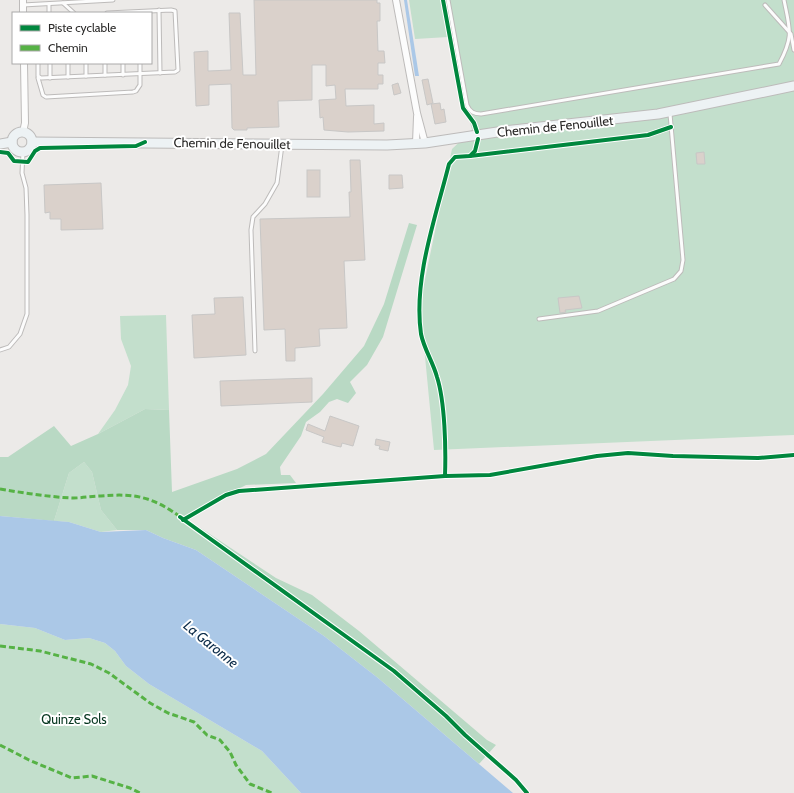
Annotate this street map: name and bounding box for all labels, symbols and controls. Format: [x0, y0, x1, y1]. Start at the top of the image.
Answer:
legend [12, 12, 152, 64]
text: Piste cyclable [48, 20, 116, 35]
text: Chemin [48, 40, 88, 55]
street label: Chemin de Fenouillet [496, 112, 615, 140]
street label: Chemin de Fenouillet [173, 134, 291, 152]
water label: La Garonne [180, 616, 243, 672]
park label: Quinze Sols [41, 711, 107, 727]

